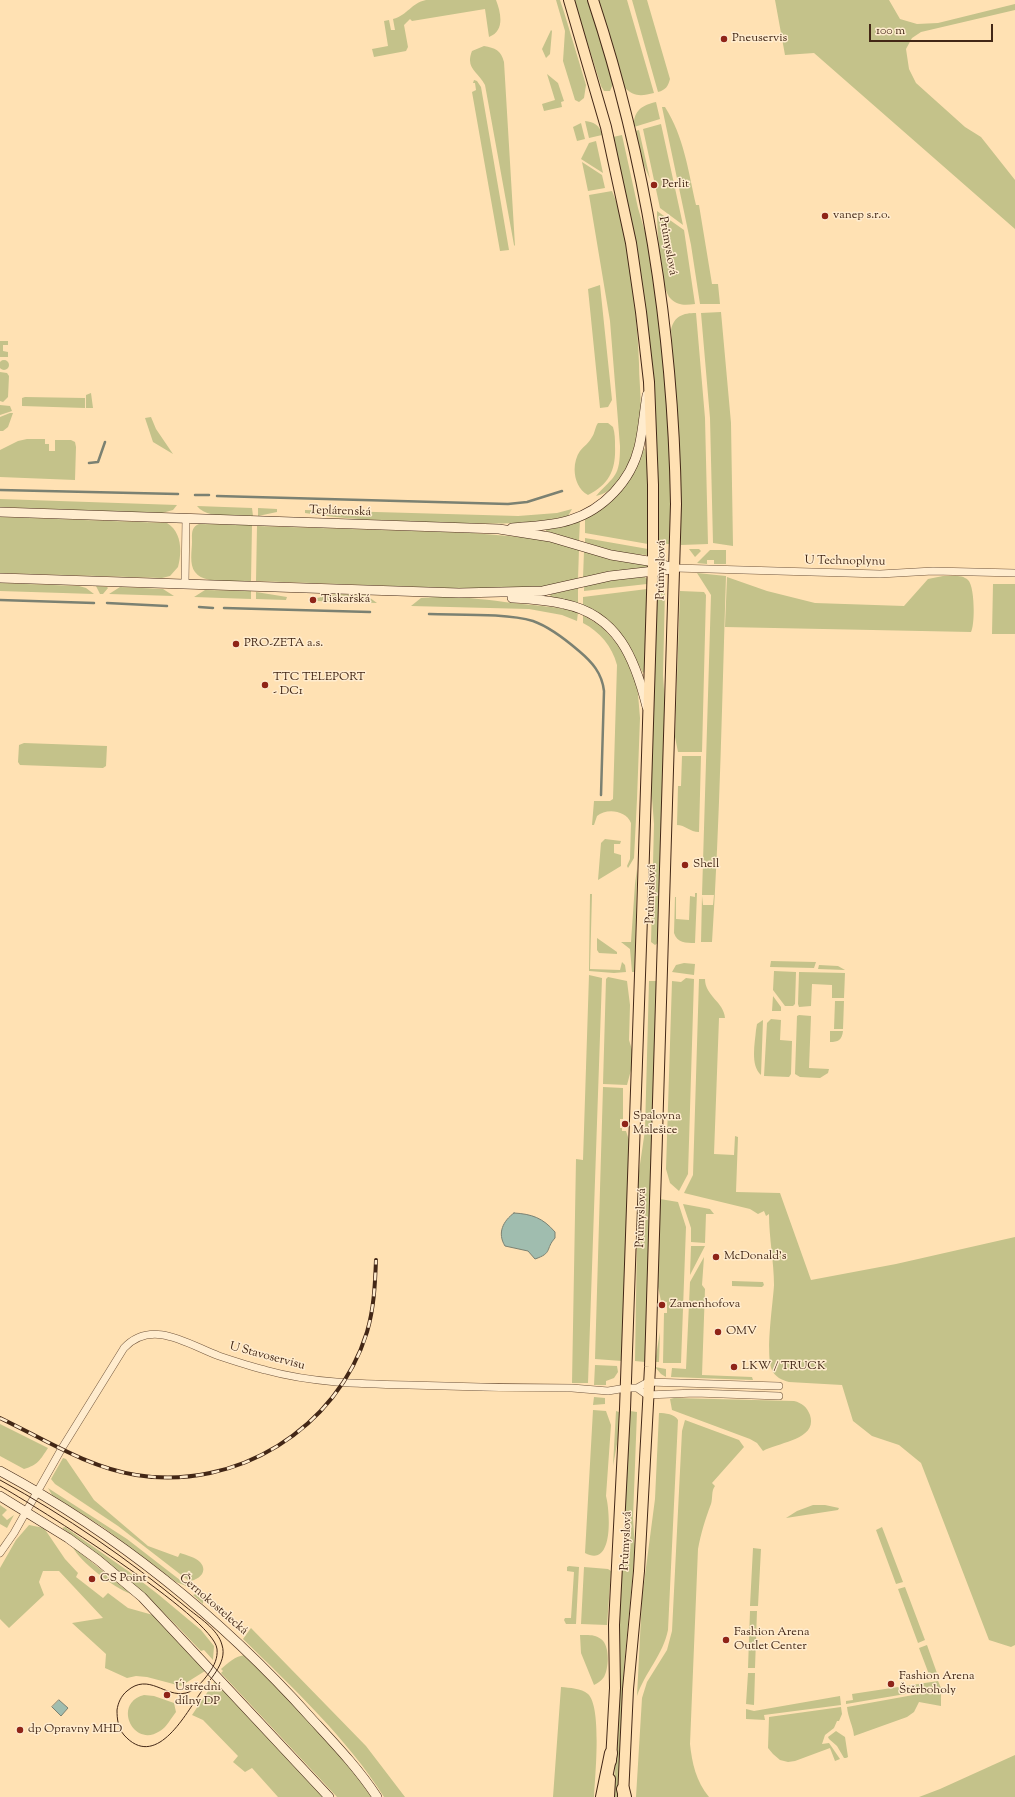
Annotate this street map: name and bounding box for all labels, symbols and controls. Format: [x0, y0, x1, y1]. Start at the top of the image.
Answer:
scale bar [871, 16, 995, 42]
text: 100 m [876, 22, 905, 40]
place label: Pneuservis [732, 32, 787, 46]
marker: Pneuservis [719, 34, 729, 44]
place label: Perlit [662, 178, 689, 192]
marker: Perlit [649, 180, 659, 190]
place label: vanep s.r.o. [833, 209, 890, 223]
marker: vanep s.r.o. [820, 211, 830, 221]
street label: Průmyslová [655, 215, 679, 277]
street label: Teplárenská [309, 504, 371, 520]
street label: Průmyslová [654, 540, 670, 600]
street label: U Technoplynu [804, 554, 886, 570]
place label: Tiskařská [321, 593, 370, 607]
marker: Tiskařská [308, 595, 318, 605]
place label: PRO-ZETA a.s. [244, 637, 323, 651]
marker: PRO-ZETA a.s. [231, 639, 241, 649]
place label: TTC TELEPORT - DC1 [273, 671, 365, 699]
marker: TTC TELEPORT - DC1 [260, 680, 270, 690]
place label: Shell [693, 858, 719, 872]
marker: Shell [680, 860, 690, 870]
street label: Průmyslová [644, 864, 660, 924]
place label: Spalovna Malešice [633, 1110, 681, 1138]
marker: Spalovna Malešice [620, 1119, 630, 1129]
street label: Průmyslová [634, 1188, 650, 1248]
place label: McDonald's [724, 1250, 786, 1264]
marker: McDonald's [711, 1252, 721, 1262]
place label: Zamenhofova [670, 1298, 740, 1312]
marker: Zamenhofova [657, 1300, 667, 1310]
place label: OMV [726, 1325, 757, 1339]
marker: OMV [713, 1327, 723, 1337]
street label: U Stavoservisu [228, 1340, 306, 1374]
place label: LKW / TRUCK [742, 1360, 826, 1374]
marker: LKW / TRUCK [729, 1362, 739, 1372]
street label: Průmyslová [618, 1511, 636, 1571]
street label: Černokostelecká [176, 1571, 250, 1639]
place label: CS Point [100, 1572, 147, 1586]
marker: CS Point [87, 1574, 97, 1584]
place label: Fashion Arena Outlet Center [734, 1626, 810, 1654]
marker: Fashion Arena Outlet Center [721, 1635, 731, 1645]
place label: Fashion Arena Štěrboholy [899, 1670, 975, 1698]
marker: Fashion Arena Štěrboholy [886, 1679, 896, 1689]
place label: Ústřední dílny DP [175, 1681, 221, 1709]
marker: Ústřední dílny DP [162, 1690, 172, 1700]
place label: dp Opravny MHD [28, 1723, 122, 1737]
marker: dp Opravny MHD [15, 1725, 25, 1735]

